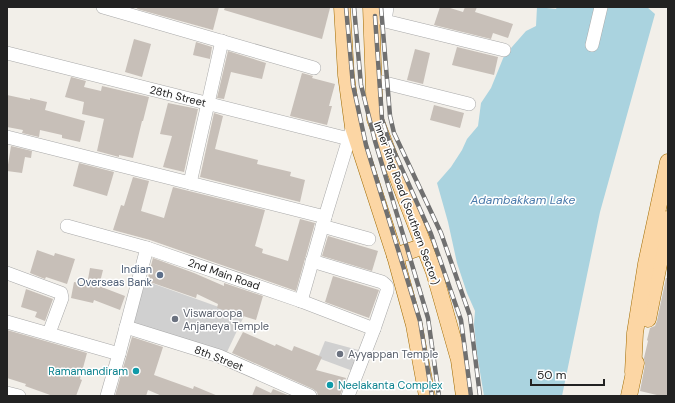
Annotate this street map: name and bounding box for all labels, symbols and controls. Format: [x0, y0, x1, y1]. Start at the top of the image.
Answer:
street label: 28th Street [148, 82, 208, 110]
street label: Inner Ring Road (Southern Sector) [371, 119, 443, 287]
water label: Adambakkam Lake [470, 192, 576, 208]
street label: 2nd Main Road [186, 255, 262, 293]
place label: Indian Overseas Bank [77, 262, 152, 289]
marker: Indian Overseas Bank [155, 270, 165, 280]
place label: Viswaroopa Anjaneya Temple [183, 306, 269, 333]
marker: Viswaroopa Anjaneya Temple [170, 314, 180, 324]
street label: 8th Street [192, 342, 246, 374]
place label: Ayyappan Temple [348, 347, 438, 361]
marker: Ayyappan Temple [335, 349, 345, 359]
scale bar [531, 361, 604, 387]
place label: Ramamandiram [48, 364, 128, 378]
marker: Ramamandiram [131, 366, 141, 376]
text: 50 m [537, 367, 566, 383]
place label: Neelakanta Complex [338, 378, 443, 392]
marker: Neelakanta Complex [325, 380, 335, 390]

